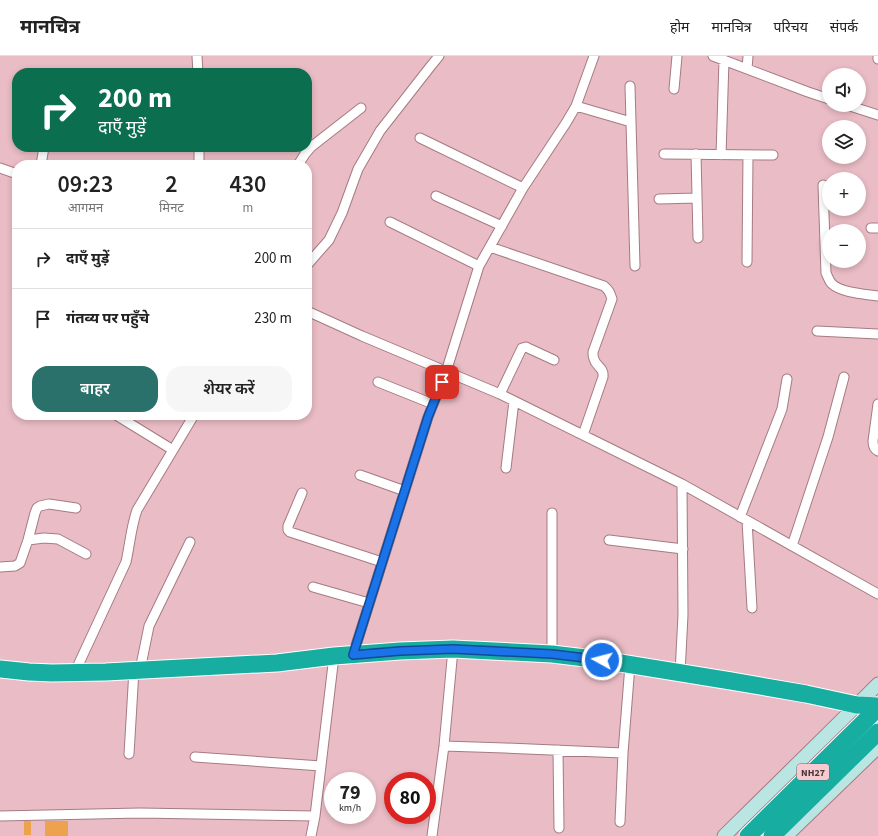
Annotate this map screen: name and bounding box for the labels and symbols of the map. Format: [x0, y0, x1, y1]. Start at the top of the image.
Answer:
pin [425, 365, 459, 399]
position arrow [581, 639, 623, 681]
road number: NH27 [797, 764, 829, 780]
speed limit sign: 80 [384, 772, 436, 824]

